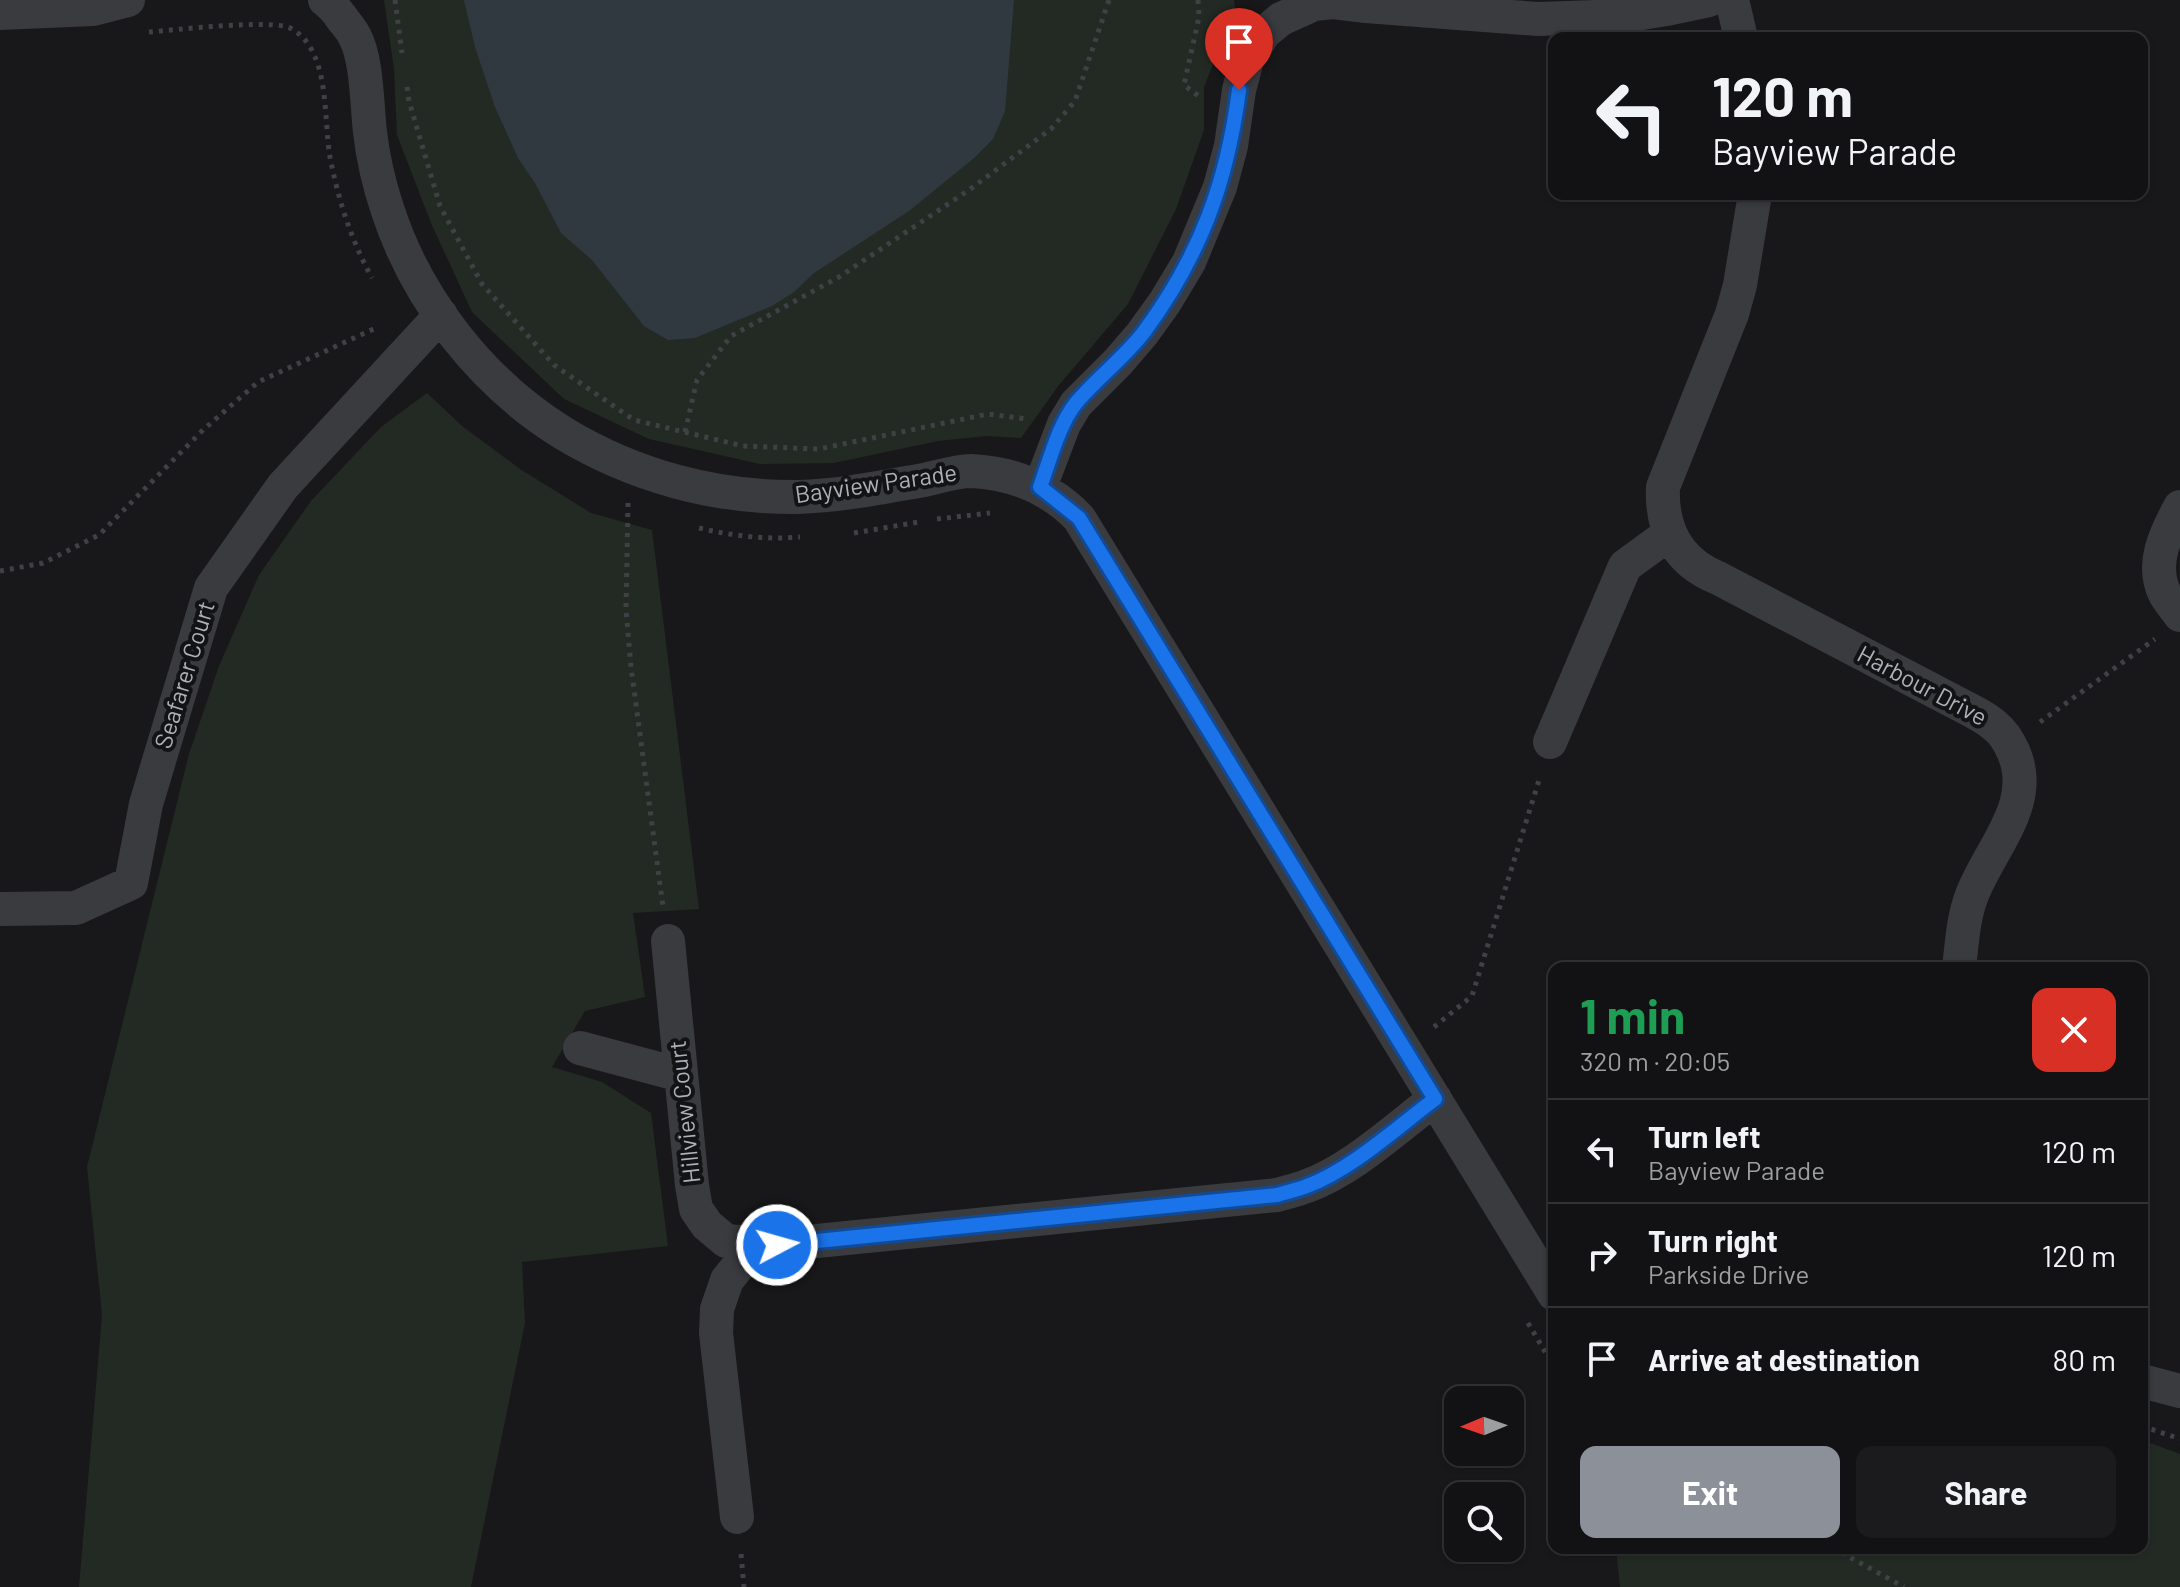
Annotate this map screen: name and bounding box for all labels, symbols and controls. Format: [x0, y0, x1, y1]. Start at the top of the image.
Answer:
pin [1205, 8, 1273, 90]
icon: arrive [1217, 20, 1261, 64]
text: 120 m [1712, 61, 1853, 128]
icon: left [1580, 64, 1684, 168]
text: Bayview Parade [1712, 129, 1957, 172]
street label: Bayview Parade [793, 457, 959, 508]
street label: Seafarer Court [147, 597, 220, 752]
street label: Harbour Drive [1853, 638, 1992, 731]
text: 1 min [1580, 986, 1685, 1044]
button: close [2032, 988, 2116, 1072]
street label: Hillview Court [662, 1039, 705, 1185]
text: 320 m · 20:05 [1580, 1045, 1730, 1076]
text: Turn left [1648, 1118, 1761, 1154]
icon: left [1580, 1129, 1624, 1173]
text: 120 m [2042, 1133, 2116, 1169]
text: Bayview Parade [1648, 1154, 1825, 1185]
position arrow [735, 1203, 819, 1287]
text: Turn right [1648, 1222, 1778, 1258]
icon: right [1580, 1233, 1624, 1277]
text: 120 m [2042, 1237, 2116, 1273]
text: Parkside Drive [1648, 1258, 1809, 1289]
icon: arrive [1580, 1337, 1624, 1381]
text: Arrive at destination [1648, 1341, 1920, 1377]
text: 80 m [2053, 1341, 2116, 1377]
north arrow [1444, 1386, 1524, 1466]
map controls [1444, 1386, 1524, 1562]
button: Exit [1580, 1446, 1840, 1538]
button: Share [1856, 1446, 2116, 1538]
button: search [1444, 1482, 1524, 1562]

